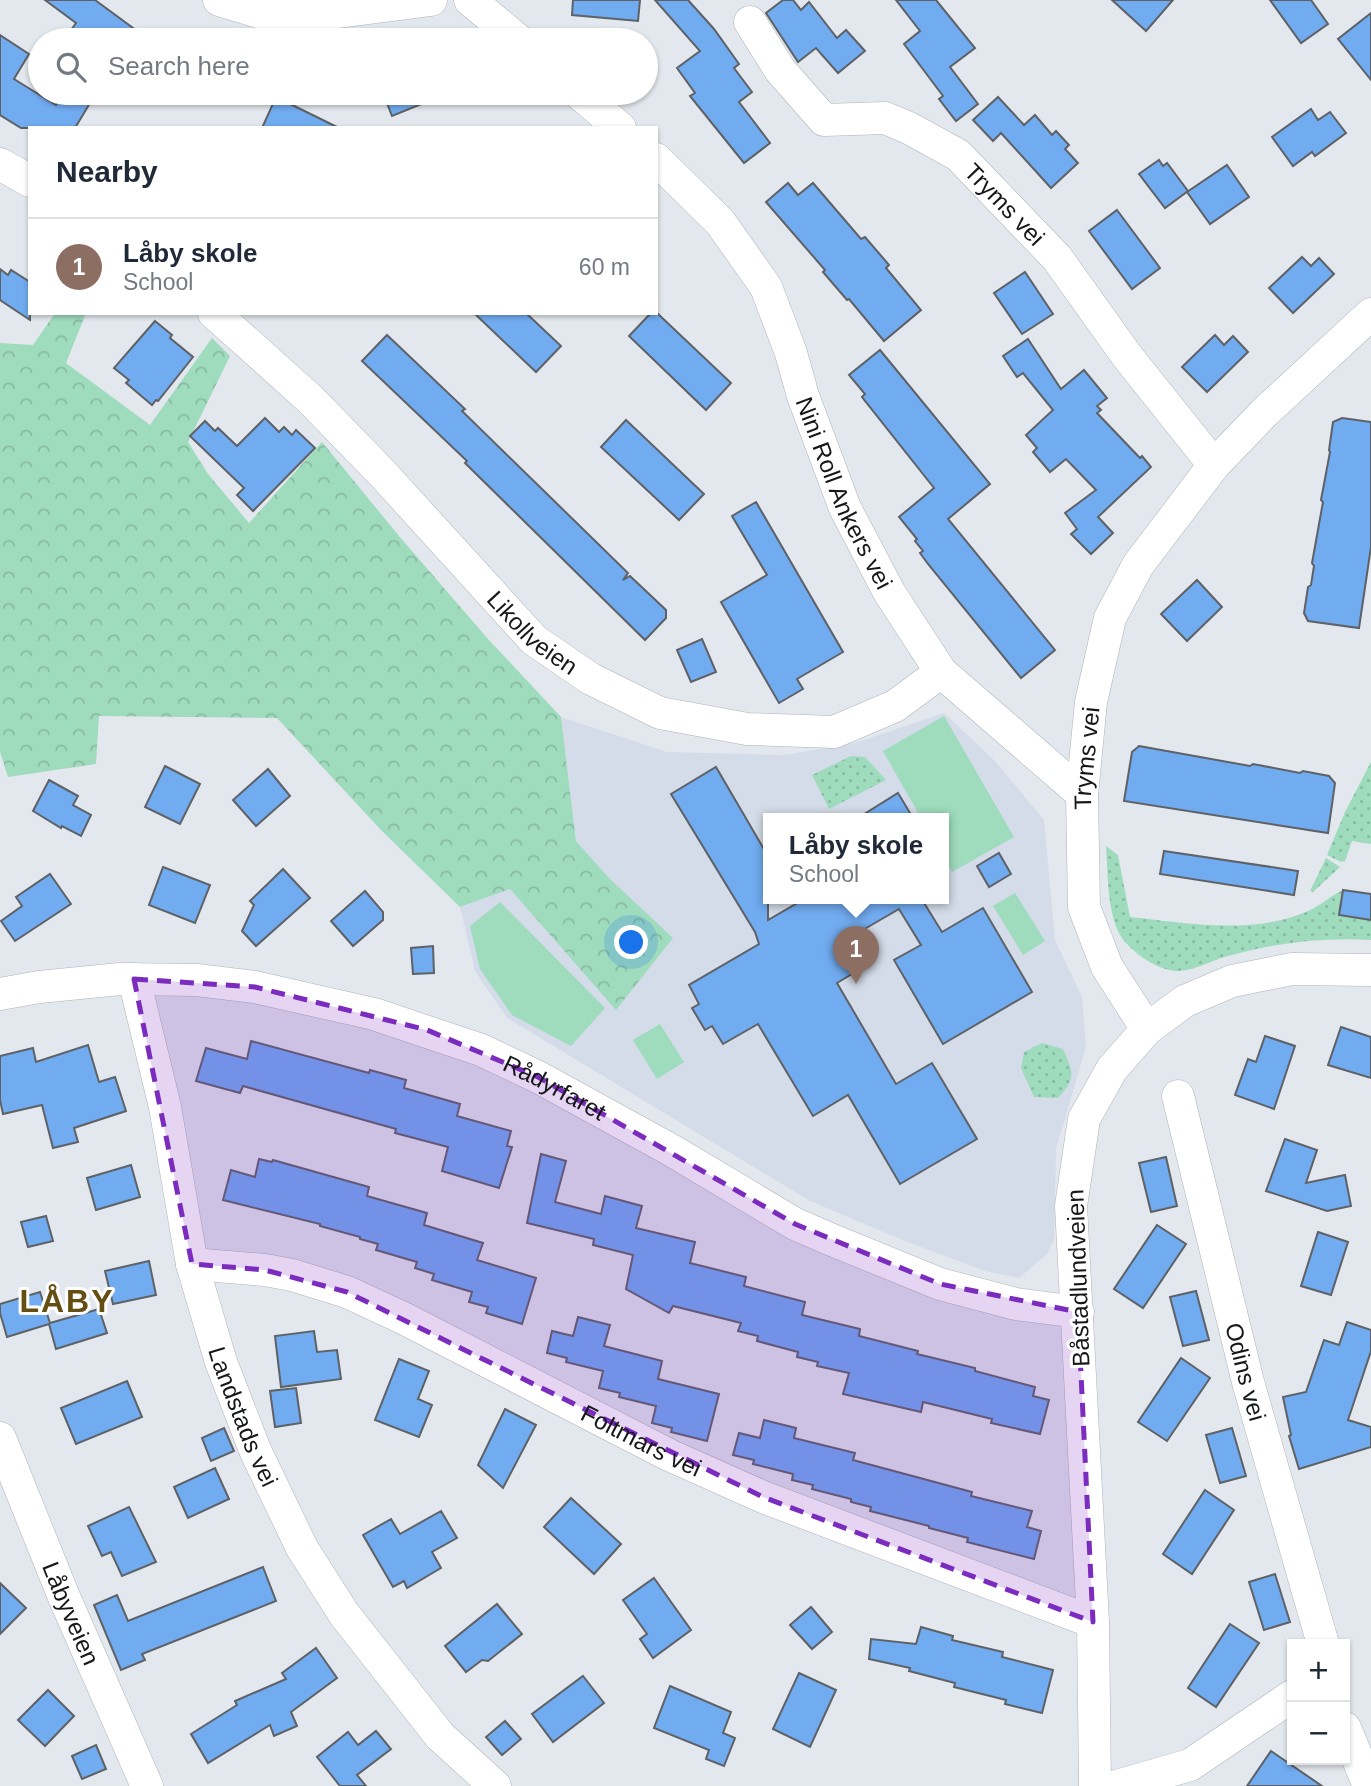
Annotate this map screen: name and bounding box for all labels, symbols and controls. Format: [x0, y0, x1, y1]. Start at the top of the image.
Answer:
search box [28, 28, 658, 105]
icon: search [52, 48, 90, 86]
text: Search here [108, 51, 250, 81]
text: Nearby [56, 155, 158, 188]
street label: Tryms vei [960, 157, 1050, 250]
text: Låby skole [123, 238, 257, 268]
text: 1 [73, 254, 85, 280]
text: 60 m [579, 254, 630, 280]
text: School [123, 269, 193, 295]
street label: Nini Roll Ankers vei [791, 393, 898, 593]
street label: Likollveien [482, 585, 583, 679]
street label: Tryms vei [1068, 706, 1104, 810]
popup [763, 813, 949, 904]
text: Låby skole [789, 830, 923, 860]
text: School [789, 861, 859, 887]
your location [614, 925, 648, 959]
pin: 1 [833, 926, 879, 984]
street label: Rådyrfaret [499, 1049, 611, 1125]
street label: Båstadlundveien [1061, 1189, 1095, 1367]
district label: LÅBY [19, 1283, 115, 1319]
street label: Odins vei [1221, 1320, 1272, 1424]
street label: Landstads vei [204, 1343, 284, 1491]
street label: Foltmars vei [577, 1399, 706, 1481]
street label: Låbyveien [38, 1557, 105, 1669]
map controls [1287, 1639, 1350, 1765]
button: + [1287, 1639, 1350, 1702]
button: − [1287, 1702, 1350, 1765]

